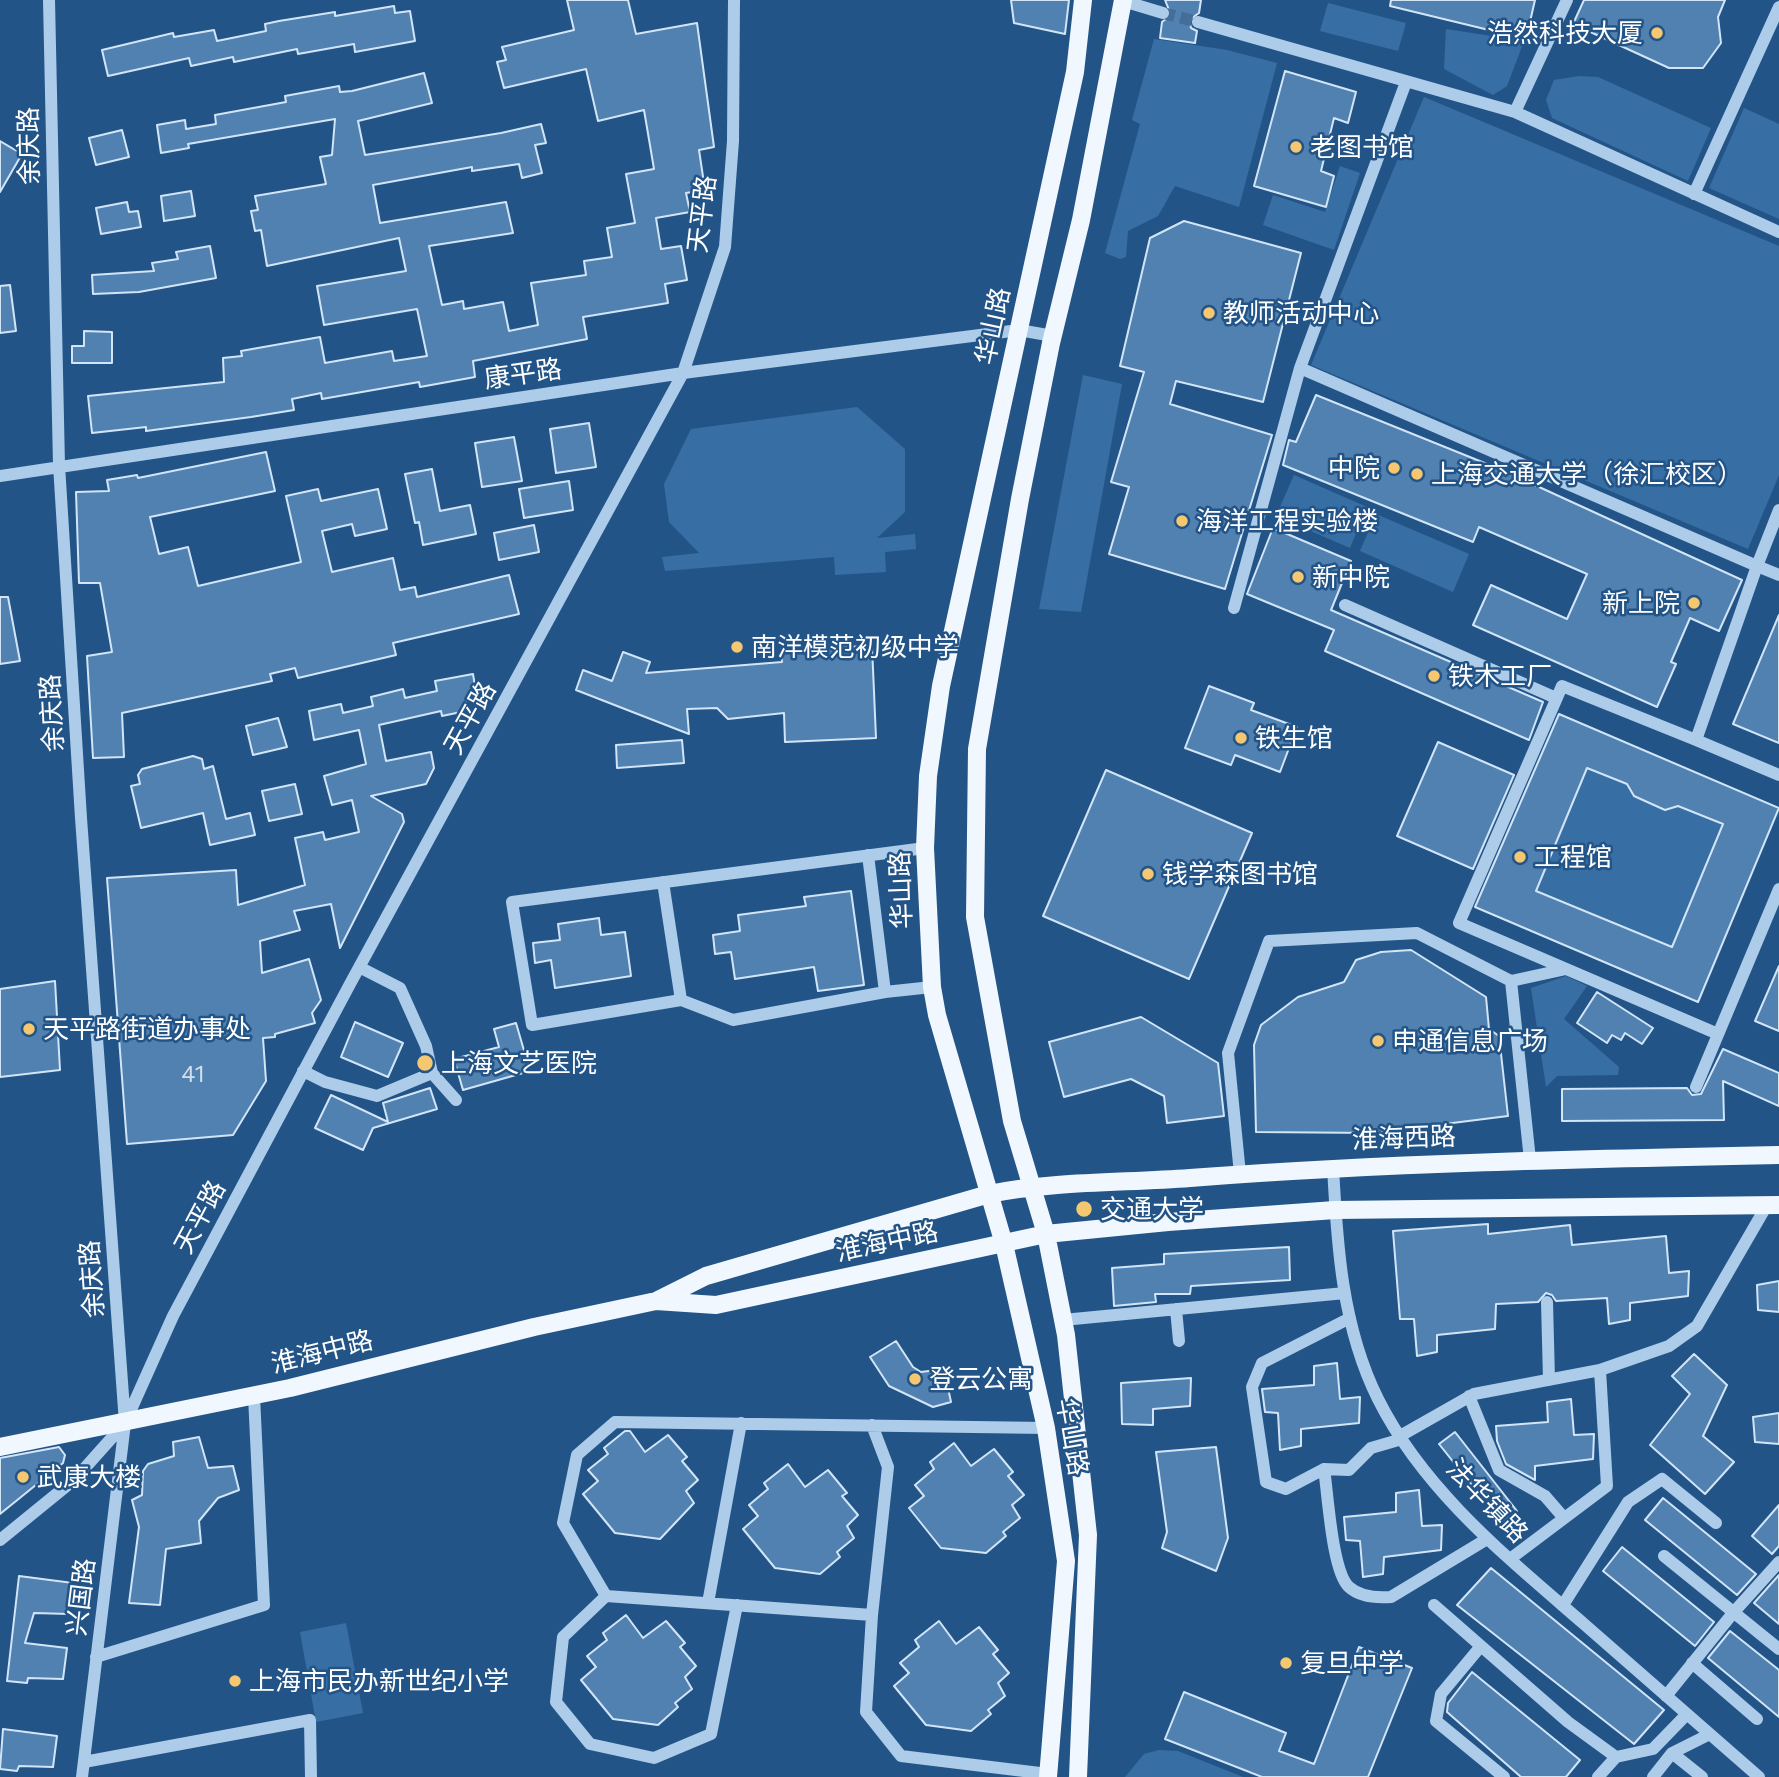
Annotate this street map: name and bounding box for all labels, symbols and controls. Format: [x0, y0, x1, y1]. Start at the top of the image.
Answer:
place label: 浩然科技大厦 [1487, 17, 1643, 49]
marker: 浩然科技大厦 [1649, 25, 1665, 41]
street label: 余庆路 [13, 107, 45, 185]
place label: 老图书馆 [1310, 131, 1414, 163]
marker: 老图书馆 [1288, 139, 1304, 155]
street label: 天平路 [682, 173, 722, 255]
street label: 华山路 [970, 285, 1016, 367]
place label: 教师活动中心 [1223, 297, 1379, 329]
marker: 教师活动中心 [1201, 305, 1217, 321]
street label: 康平路 [482, 353, 564, 395]
place label: 中院 [1328, 452, 1380, 484]
place label: 上海交通大学（徐汇校区） [1431, 458, 1743, 490]
marker: 中院 [1386, 460, 1402, 476]
marker: 上海交通大学（徐汇校区） [1409, 466, 1425, 482]
place label: 海洋工程实验楼 [1196, 505, 1378, 537]
marker: 海洋工程实验楼 [1174, 513, 1190, 529]
place label: 新中院 [1312, 561, 1390, 593]
marker: 新中院 [1290, 569, 1306, 585]
place label: 新上院 [1602, 587, 1680, 619]
marker: 新上院 [1686, 595, 1702, 611]
place label: 南洋模范初级中学 [751, 631, 959, 663]
marker: 南洋模范初级中学 [729, 639, 745, 655]
place label: 铁木工厂 [1448, 660, 1552, 692]
marker: 铁木工厂 [1426, 668, 1442, 684]
street label: 余庆路 [34, 673, 70, 753]
street label: 天平路 [437, 676, 503, 760]
place label: 铁生馆 [1255, 722, 1333, 754]
marker: 铁生馆 [1233, 730, 1249, 746]
place label: 工程馆 [1534, 841, 1612, 873]
marker: 工程馆 [1512, 849, 1528, 865]
street label: 华山路 [884, 850, 918, 930]
place label: 钱学森图书馆 [1162, 858, 1318, 890]
marker: 钱学森图书馆 [1140, 866, 1156, 882]
place label: 天平路街道办事处 [43, 1013, 251, 1045]
marker: 天平路街道办事处 [21, 1021, 37, 1037]
place label: 申通信息广场 [1392, 1025, 1548, 1057]
marker: 申通信息广场 [1370, 1033, 1386, 1049]
place label: 上海文艺医院 [441, 1047, 597, 1079]
marker: 上海文艺医院 [415, 1053, 435, 1073]
house number: 41 [182, 1060, 204, 1088]
street label: 淮海西路 [1351, 1121, 1457, 1155]
street label: 天平路 [168, 1175, 232, 1259]
place label: 交通大学 [1100, 1193, 1204, 1225]
marker: 交通大学 [1074, 1199, 1094, 1219]
street label: 淮海中路 [833, 1216, 941, 1268]
street label: 余庆路 [74, 1239, 110, 1319]
street label: 淮海中路 [268, 1324, 376, 1380]
place label: 登云公寓 [929, 1363, 1033, 1395]
marker: 登云公寓 [907, 1371, 923, 1387]
street label: 华山路 [1050, 1396, 1094, 1478]
street label: 法华镇路 [1440, 1453, 1534, 1549]
place label: 武康大楼 [37, 1461, 141, 1493]
marker: 武康大楼 [15, 1469, 31, 1485]
street label: 兴国路 [61, 1556, 101, 1638]
place label: 复旦中学 [1300, 1647, 1404, 1679]
marker: 复旦中学 [1278, 1655, 1294, 1671]
place label: 上海市民办新世纪小学 [249, 1665, 509, 1697]
marker: 上海市民办新世纪小学 [227, 1673, 243, 1689]

